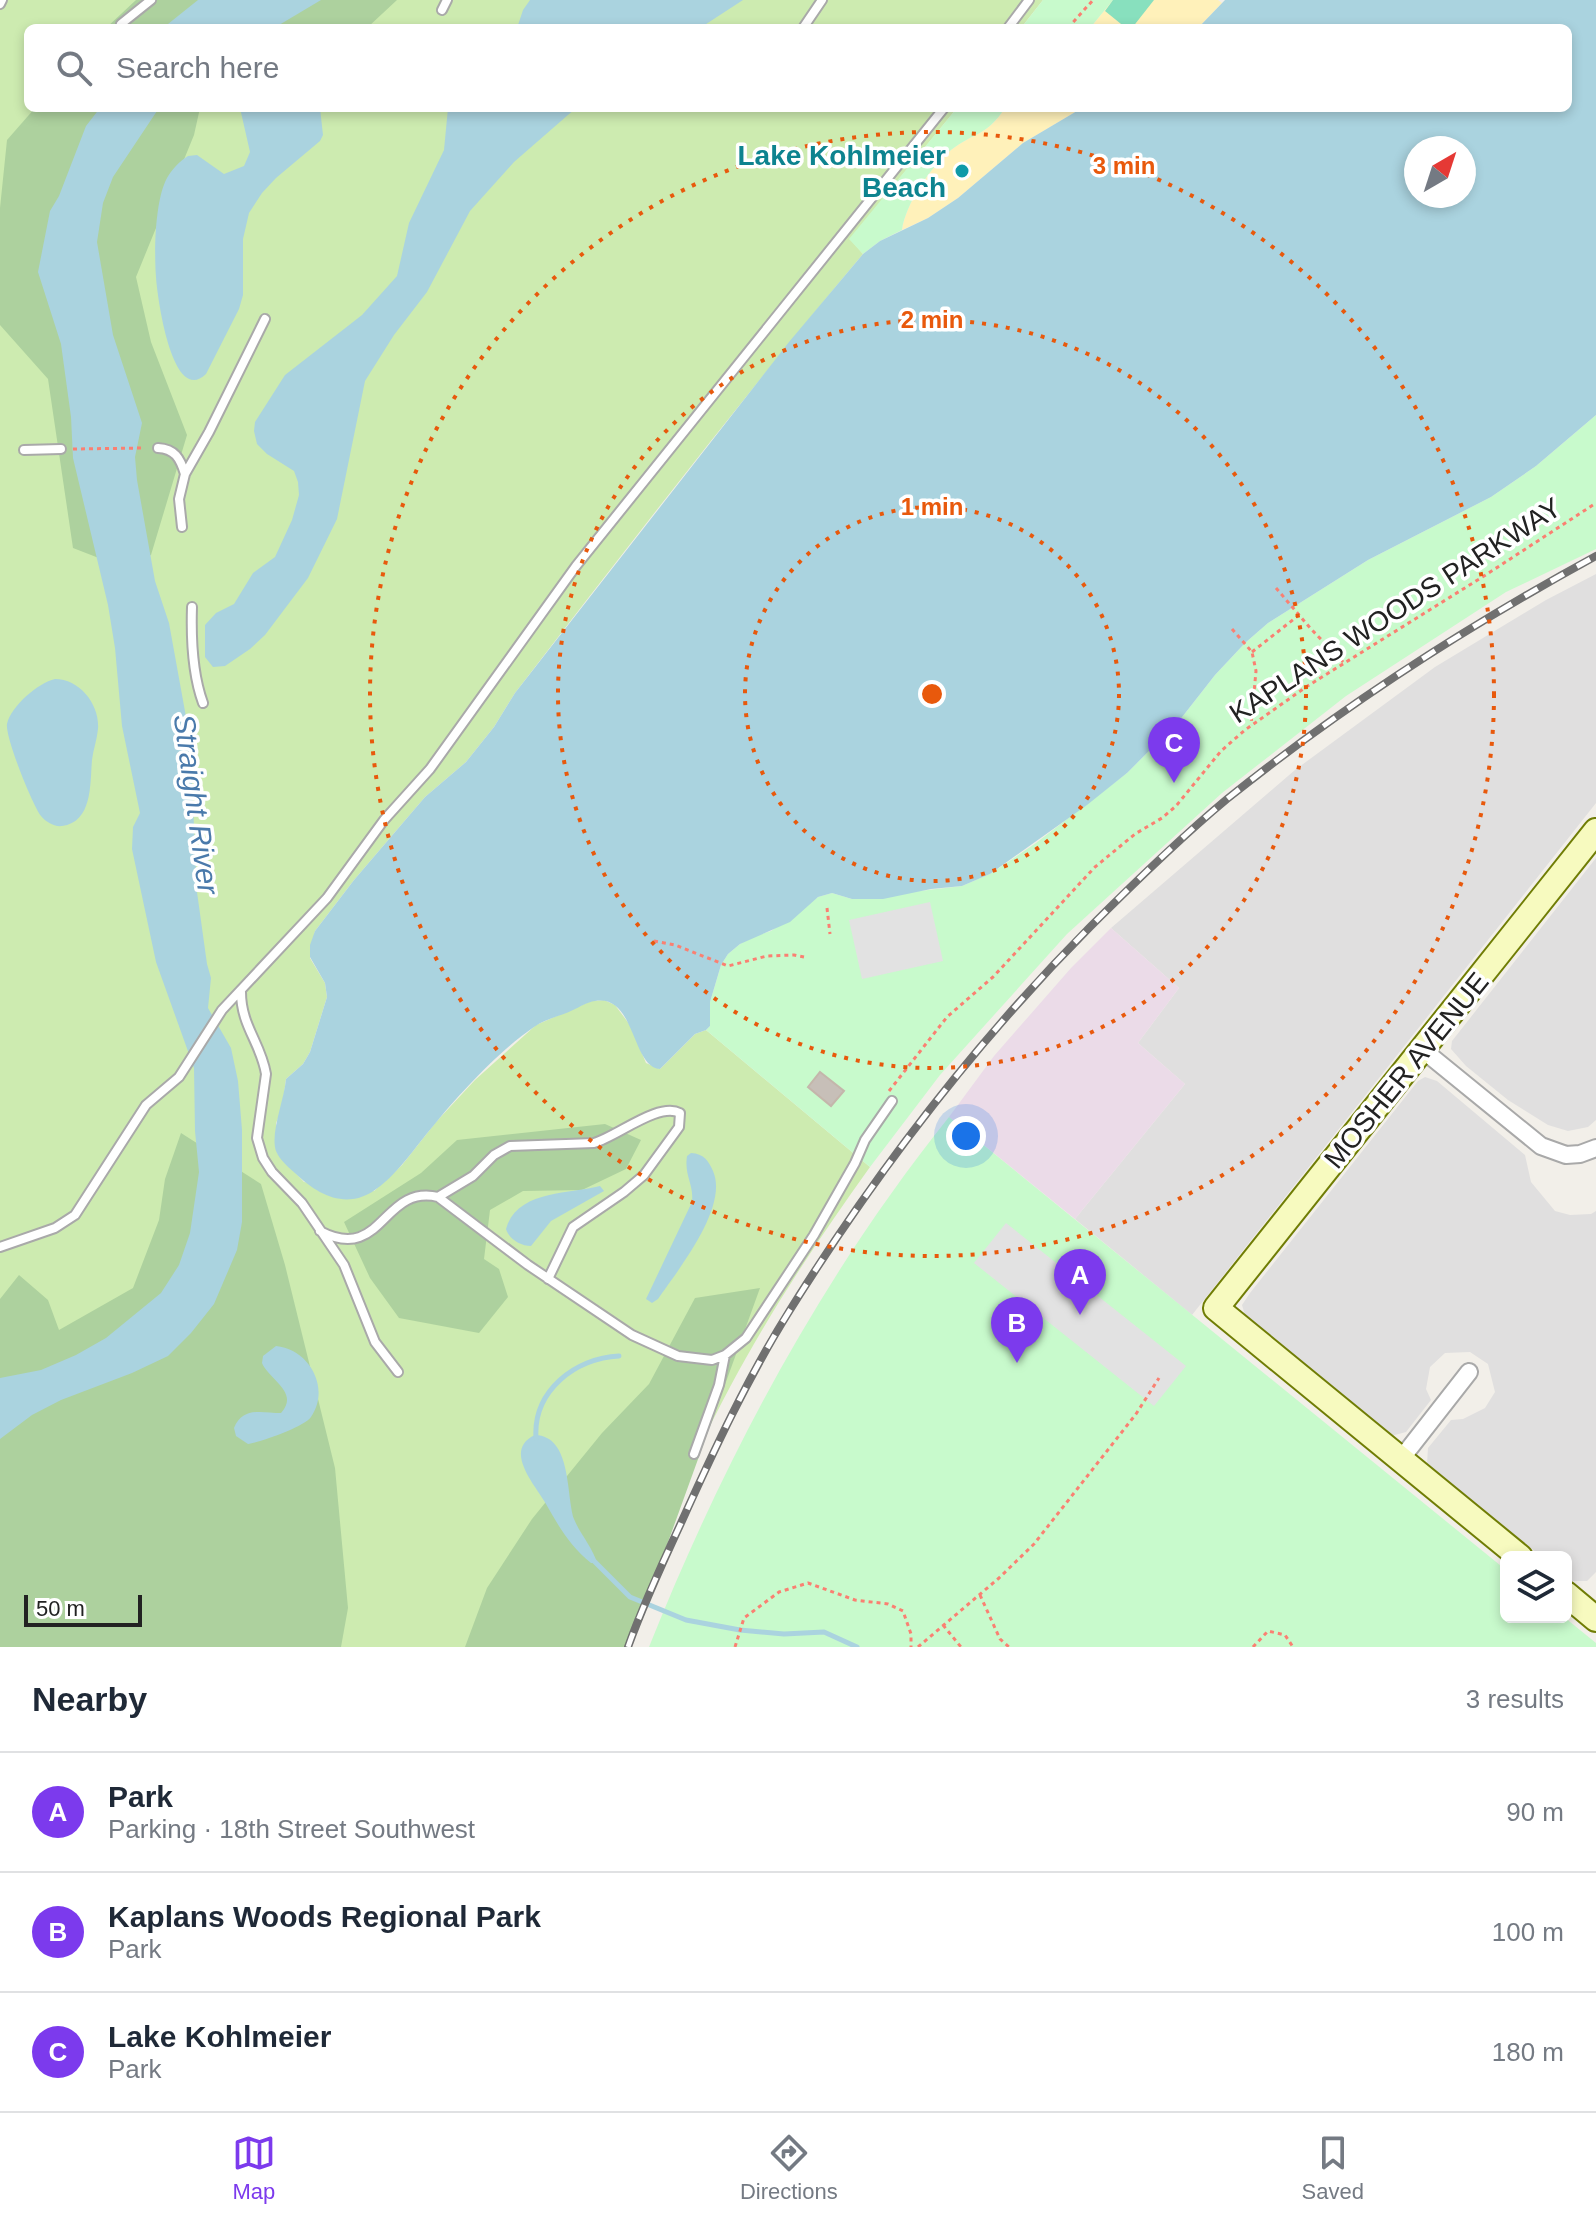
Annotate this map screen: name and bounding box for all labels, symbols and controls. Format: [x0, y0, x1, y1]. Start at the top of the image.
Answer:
search box [24, 24, 1572, 112]
icon: search [52, 46, 96, 90]
text: Search here [116, 51, 279, 84]
north arrow [1404, 136, 1476, 208]
place label: Lake Kohlmeier Beach [737, 140, 946, 203]
text: 3 min [1093, 152, 1155, 179]
marker: Lake Kohlmeier Beach [953, 162, 971, 180]
text: 2 min [901, 306, 963, 333]
street label: KAPLANS WOODS PARKWAY [1224, 491, 1567, 729]
text: 1 min [901, 493, 963, 520]
centre of rings [918, 680, 946, 708]
water label: Straight River [168, 712, 226, 897]
pin: C [1148, 717, 1200, 783]
street label: MOSHER AVENUE [1318, 966, 1495, 1174]
your location [946, 1116, 986, 1156]
pin: A [1054, 1249, 1106, 1315]
pin: B [991, 1297, 1043, 1363]
map controls [1500, 1551, 1572, 1623]
button: layers [1500, 1551, 1572, 1623]
scale bar [24, 1591, 142, 1627]
text: 50 m [36, 1596, 85, 1621]
text: Nearby [32, 1680, 147, 1718]
text: 3 results [1466, 1684, 1564, 1714]
text: Park [108, 1780, 173, 1813]
text: A [49, 1797, 67, 1827]
text: 90 m [1506, 1797, 1564, 1827]
text: Parking · 18th Street Southwest [108, 1814, 475, 1844]
text: Kaplans Woods Regional Park [108, 1900, 541, 1933]
text: B [49, 1917, 67, 1947]
text: 100 m [1492, 1917, 1564, 1947]
text: Park [108, 1934, 161, 1964]
text: Lake Kohlmeier [108, 2020, 331, 2053]
text: C [49, 2037, 67, 2067]
text: 180 m [1492, 2037, 1564, 2067]
text: Park [108, 2054, 161, 2084]
tab: Map [232, 2131, 276, 2205]
tab: Directions [740, 2131, 838, 2205]
tab: Saved [1302, 2131, 1364, 2205]

